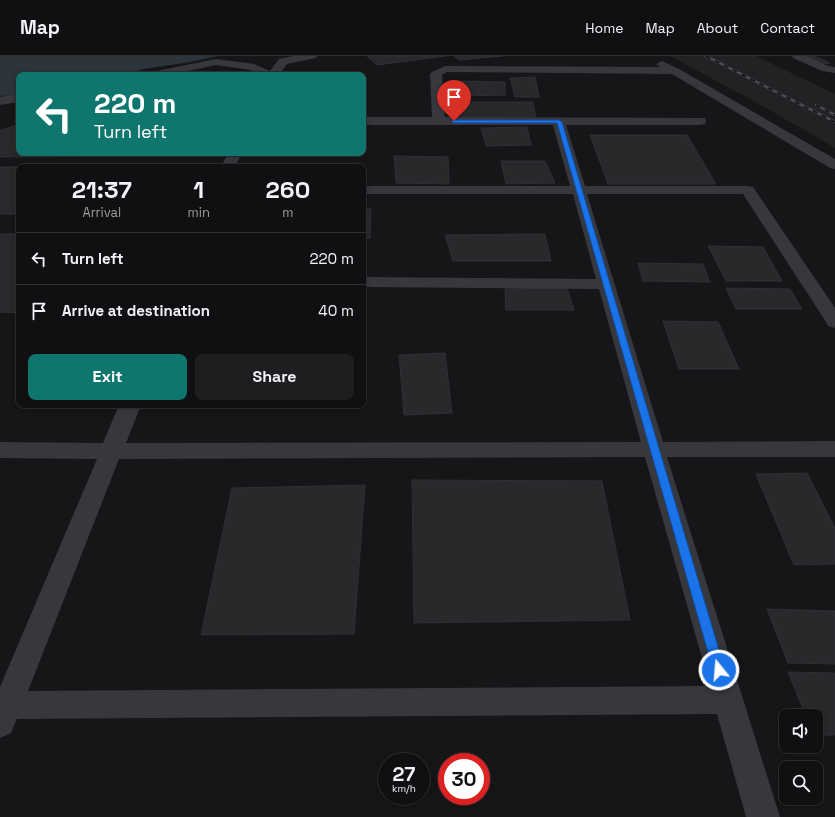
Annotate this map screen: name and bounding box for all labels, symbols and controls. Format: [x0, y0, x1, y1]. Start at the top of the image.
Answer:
text: Map [20, 15, 60, 40]
text: Home [585, 19, 623, 37]
text: Map [645, 19, 675, 37]
text: About [697, 19, 738, 37]
text: Contact [760, 19, 815, 37]
pin [437, 80, 471, 121]
text: 220 m [94, 85, 176, 121]
icon: arrive [443, 86, 465, 108]
icon: left [28, 88, 80, 140]
text: Turn left [94, 120, 167, 143]
text: 21:37 [72, 174, 132, 205]
text: 1 [193, 174, 204, 205]
text: 260 [266, 174, 310, 205]
text: Arrival [82, 204, 121, 221]
text: min [188, 204, 210, 221]
text: m [282, 204, 294, 221]
icon: left [28, 248, 50, 270]
text: Turn left [62, 249, 124, 268]
text: 220 m [310, 249, 354, 268]
icon: arrive [28, 300, 50, 322]
text: Arrive at destination [62, 301, 210, 320]
text: 40 m [318, 301, 354, 320]
button: Exit [28, 354, 187, 400]
button: Share [195, 354, 354, 400]
position arrow [698, 649, 740, 691]
map controls [779, 709, 823, 805]
button: sound [779, 709, 823, 753]
speed limit sign: 30 [438, 753, 490, 805]
text: 27 [393, 761, 415, 787]
button: search [779, 761, 823, 805]
text: km/h [392, 782, 416, 795]

